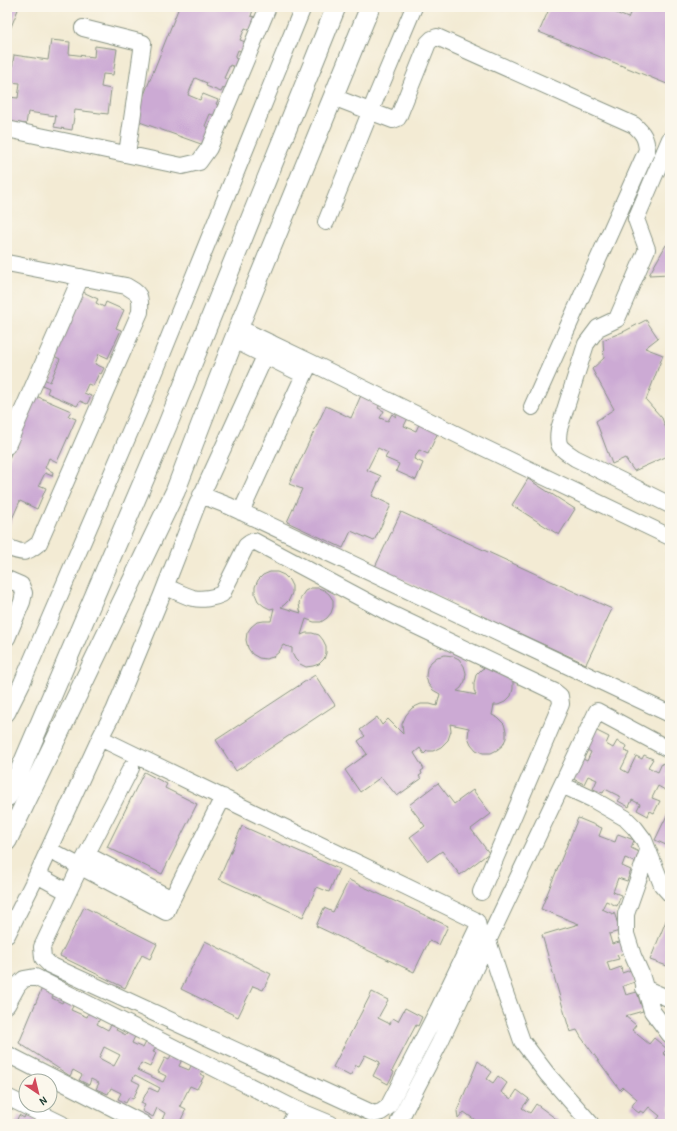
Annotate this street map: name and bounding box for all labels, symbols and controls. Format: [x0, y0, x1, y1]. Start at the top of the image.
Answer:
north arrow [18, 1073, 58, 1113]
text: N [37, 1094, 50, 1109]

